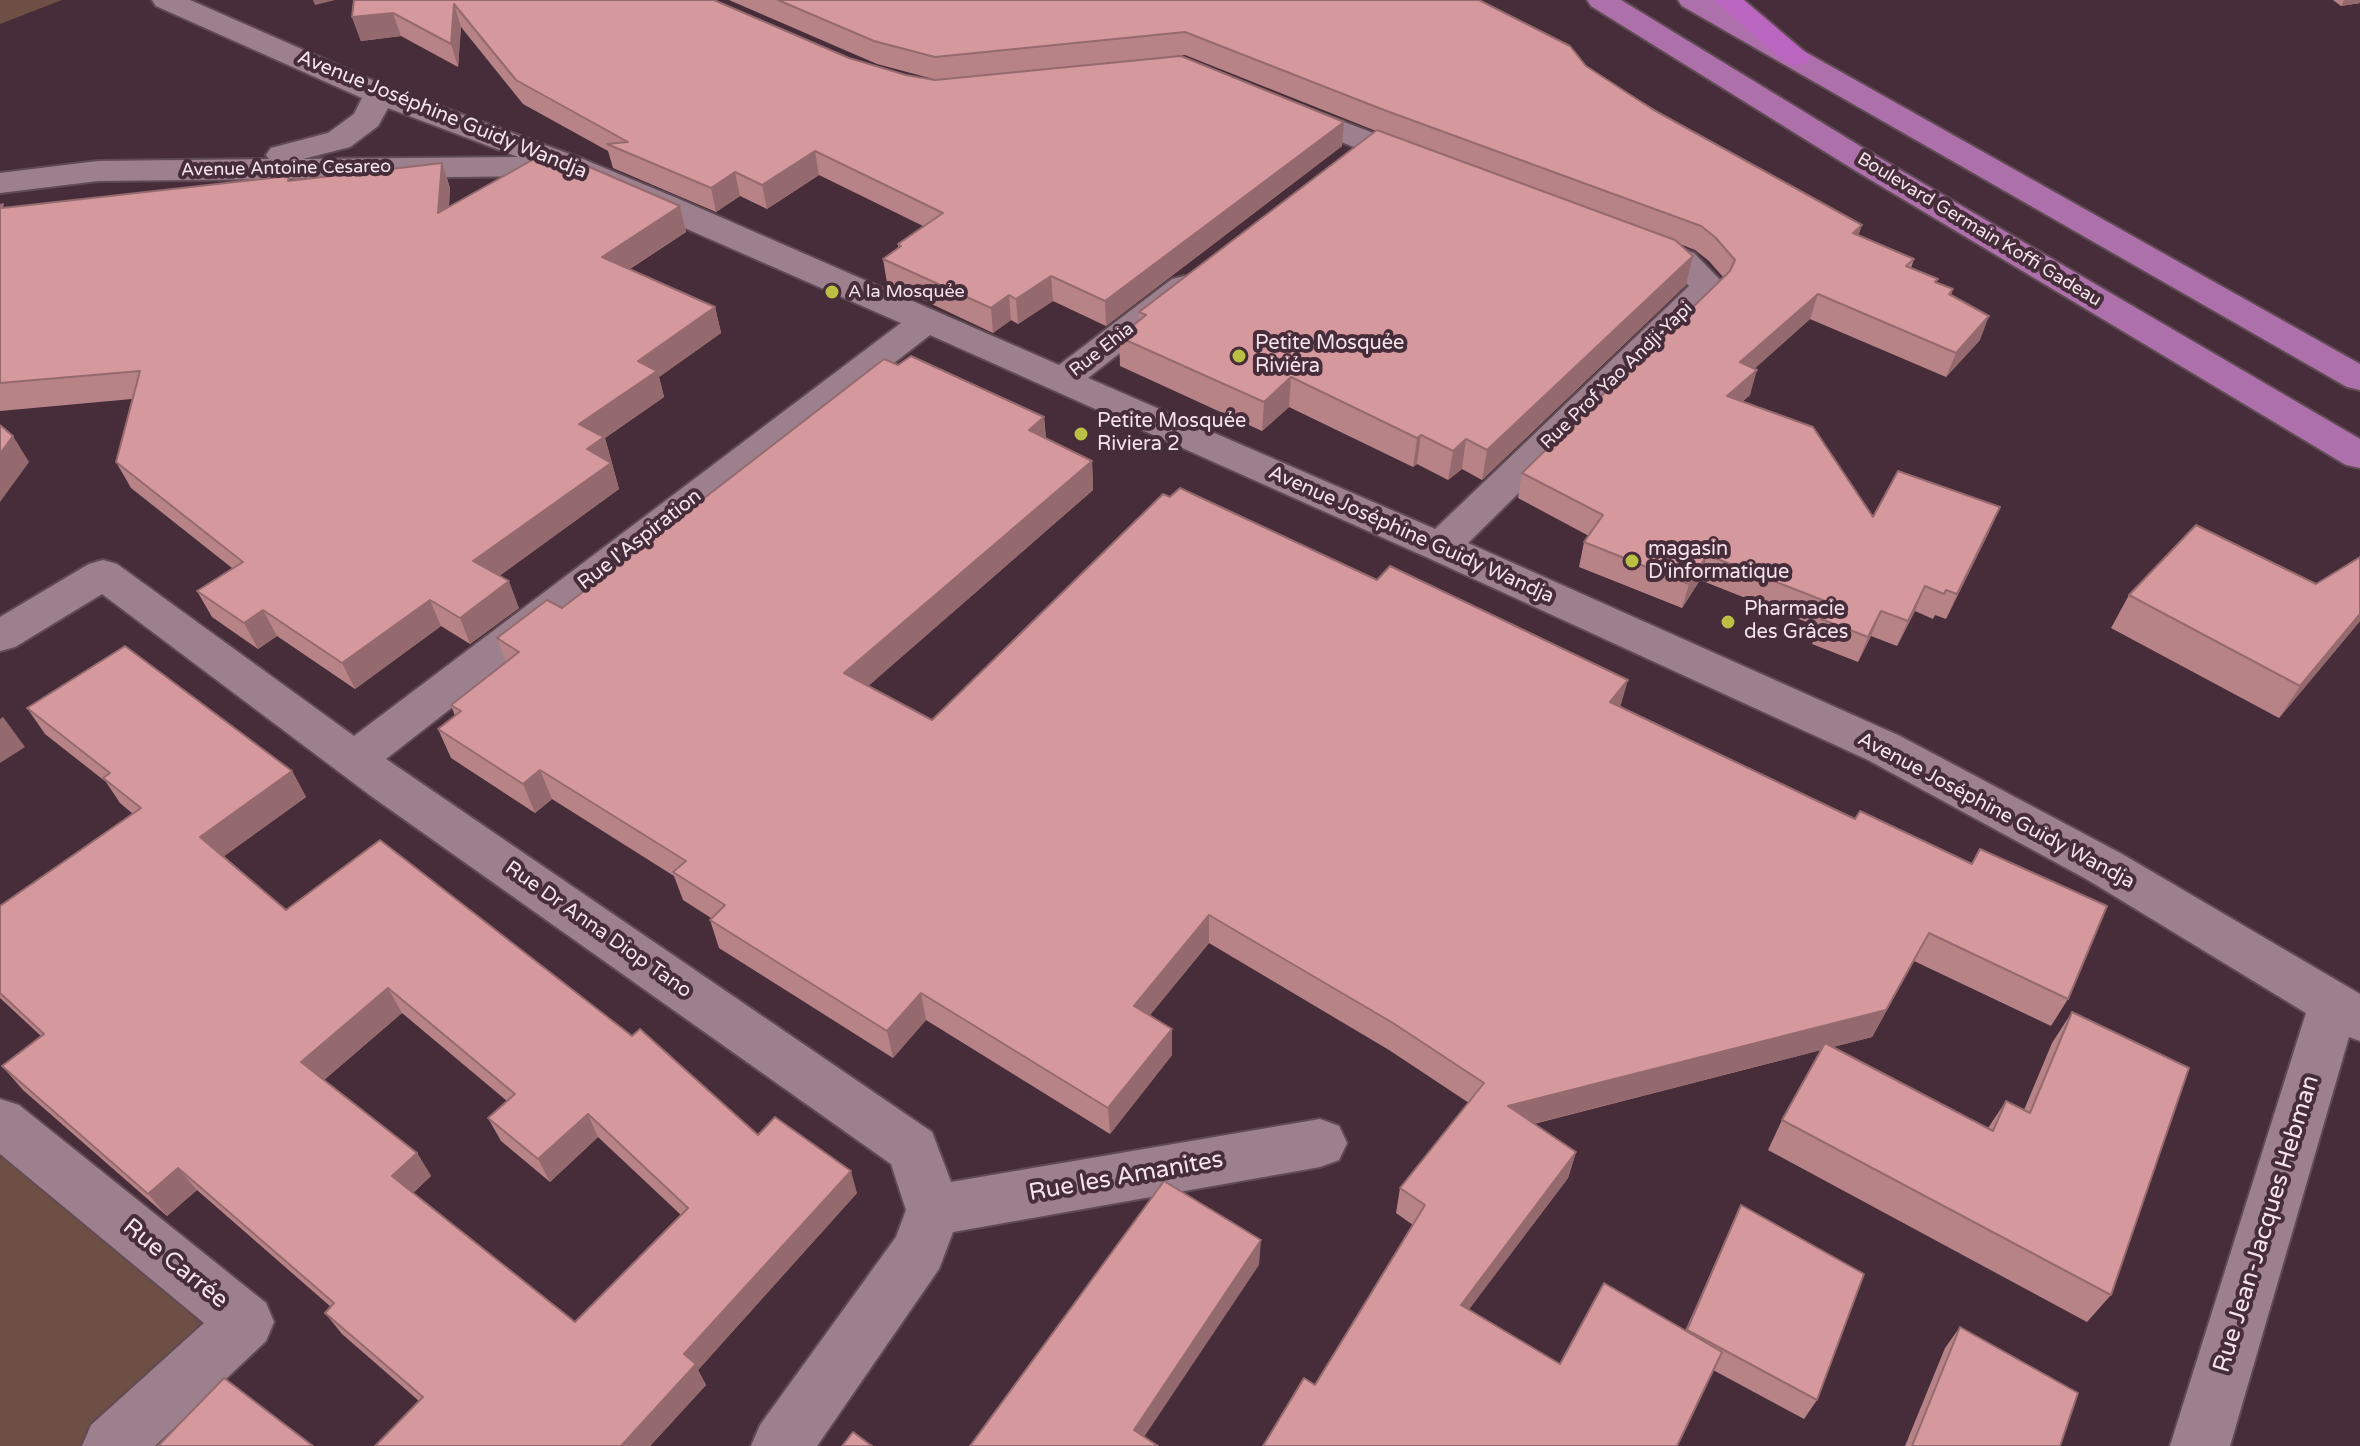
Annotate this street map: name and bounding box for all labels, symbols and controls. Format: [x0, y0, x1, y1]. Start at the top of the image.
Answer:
street label: Avenue Joséphine Guidy Wandja [294, 46, 590, 184]
street label: Boulevard Germain Koffi Gadeau [1853, 148, 2105, 312]
street label: Avenue Antoine Cesareo [181, 156, 391, 182]
place label: A la Mosquée [848, 281, 965, 303]
marker: A la Mosquée [823, 283, 841, 301]
street label: Rue Prof Yao Andji-Yapi [1537, 298, 1697, 454]
street label: Rue Ehia [1066, 318, 1138, 382]
place label: Petite Mosquée Riviéra [1255, 332, 1404, 379]
marker: Petite Mosquée Riviéra [1230, 347, 1248, 365]
place label: Petite Mosquée Riviera 2 [1097, 410, 1246, 457]
marker: Petite Mosquée Riviera 2 [1072, 425, 1090, 443]
street label: Avenue Joséphine Guidy Wandja [1264, 461, 1558, 609]
street label: Rue l'Aspiration [573, 484, 707, 596]
place label: magasin D'informatique [1648, 538, 1789, 585]
marker: magasin D'informatique [1623, 552, 1641, 570]
place label: Pharmacie des Grâces [1744, 598, 1848, 645]
marker: Pharmacie des Grâces [1719, 613, 1737, 631]
street label: Avenue Joséphine Guidy Wandja [1853, 728, 2139, 894]
street label: Rue Dr Anna Diop Tano [500, 856, 696, 1004]
street label: Rue Jean-Jacques Hebman [2208, 1072, 2326, 1376]
street label: Rue les Amanites [1027, 1146, 1225, 1208]
street label: Rue Carrée [117, 1213, 233, 1315]

